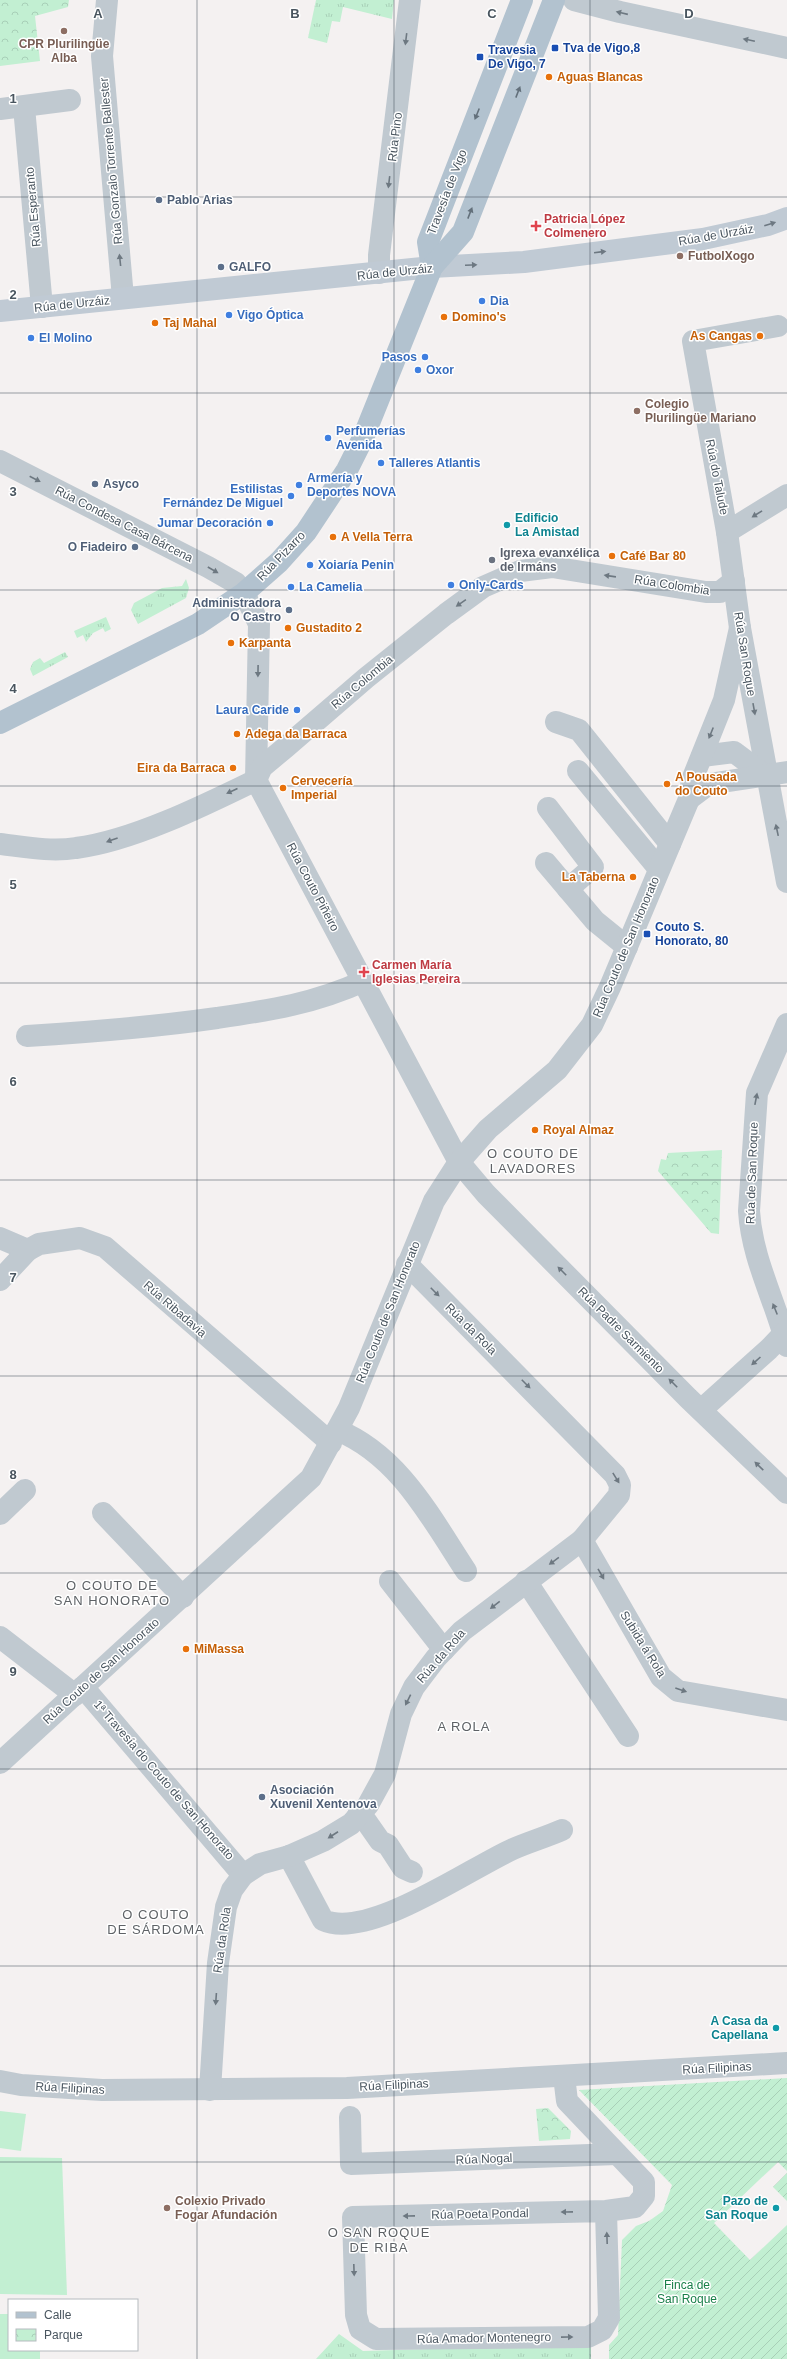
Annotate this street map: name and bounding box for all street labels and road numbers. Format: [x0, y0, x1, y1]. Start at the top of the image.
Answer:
street label: Rúa Gonzalo Torrente Ballester [97, 77, 125, 245]
street label: Rúa Pino [385, 111, 405, 162]
street label: Travesía de Vigo [424, 147, 470, 237]
street label: Rúa Esperanto [23, 166, 43, 247]
street label: Rúa de Urzáiz [677, 222, 755, 248]
street label: Rúa de Urzáiz [356, 261, 434, 283]
street label: Rúa de Urzáiz [33, 293, 111, 315]
street label: Rúa do Talude [703, 438, 731, 517]
street label: Rúa Condesa Casa Bárcena [53, 483, 196, 565]
street label: Rúa Pizarro [254, 528, 308, 584]
street label: Rúa Colombia [633, 572, 711, 598]
street label: Rúa San Roque [731, 611, 759, 698]
street label: Rúa Colombia [328, 652, 396, 712]
street label: Rúa Couto Piñeiro [284, 840, 342, 934]
street label: Rúa Couto de San Honorato [590, 874, 662, 1019]
street label: Rúa de San Roque [743, 1121, 761, 1224]
street label: Rúa Couto de San Honorato [353, 1239, 423, 1385]
street label: Rúa Ribadavia [141, 1278, 210, 1340]
street label: Rúa Padre Sarmiento [575, 1284, 667, 1376]
street label: Rúa da Rola [442, 1300, 500, 1358]
street label: Subida á Rola [617, 1608, 669, 1680]
street label: Rúa Couto de San Honorato [40, 1615, 162, 1727]
street label: Rúa da Rola [414, 1626, 468, 1686]
street label: 1ª Travesía do Couto de San Honorato [91, 1697, 237, 1863]
street label: Rúa da Rola [210, 1906, 234, 1974]
street label: Rúa Filipinas [682, 2059, 752, 2077]
street label: Rúa Filipinas [359, 2076, 429, 2094]
street label: Rúa Filipinas [35, 2079, 105, 2097]
street label: Rúa Nogal [455, 2151, 513, 2167]
street label: Rúa Poeta Pondal [431, 2206, 529, 2222]
street label: Rúa Amador Montenegro [417, 2330, 551, 2346]

